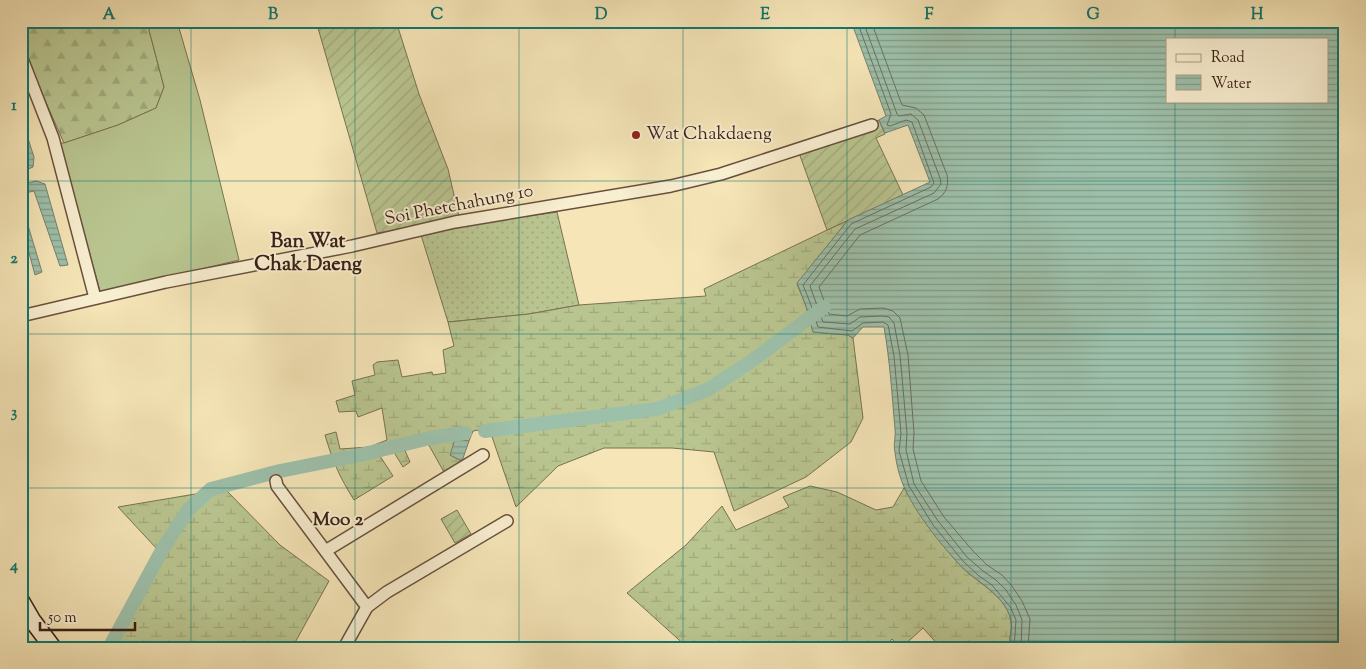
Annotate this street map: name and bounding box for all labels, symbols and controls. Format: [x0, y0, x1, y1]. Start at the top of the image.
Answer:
text: A [103, 4, 116, 27]
text: B [268, 4, 278, 27]
text: C [431, 4, 444, 27]
text: D [595, 4, 608, 27]
text: E [760, 4, 770, 27]
text: F [925, 4, 934, 27]
text: G [1086, 4, 1100, 27]
text: H [1251, 4, 1264, 27]
legend [1166, 38, 1328, 102]
text: Road [1211, 48, 1245, 69]
text: Water [1211, 74, 1252, 95]
text: 1 [11, 95, 17, 118]
place label: Wat Chakdaeng [646, 122, 772, 148]
marker: Wat Chakdaeng [630, 129, 642, 141]
street label: Soi Phetchahung 10 [383, 179, 535, 233]
district label: Ban Wat Chak Daeng [254, 228, 362, 280]
text: 2 [10, 248, 18, 271]
text: 3 [11, 402, 18, 425]
district label: Moo 2 [313, 507, 364, 534]
text: 4 [9, 555, 18, 578]
scale bar [40, 599, 135, 631]
text: 50 m [47, 608, 77, 629]

